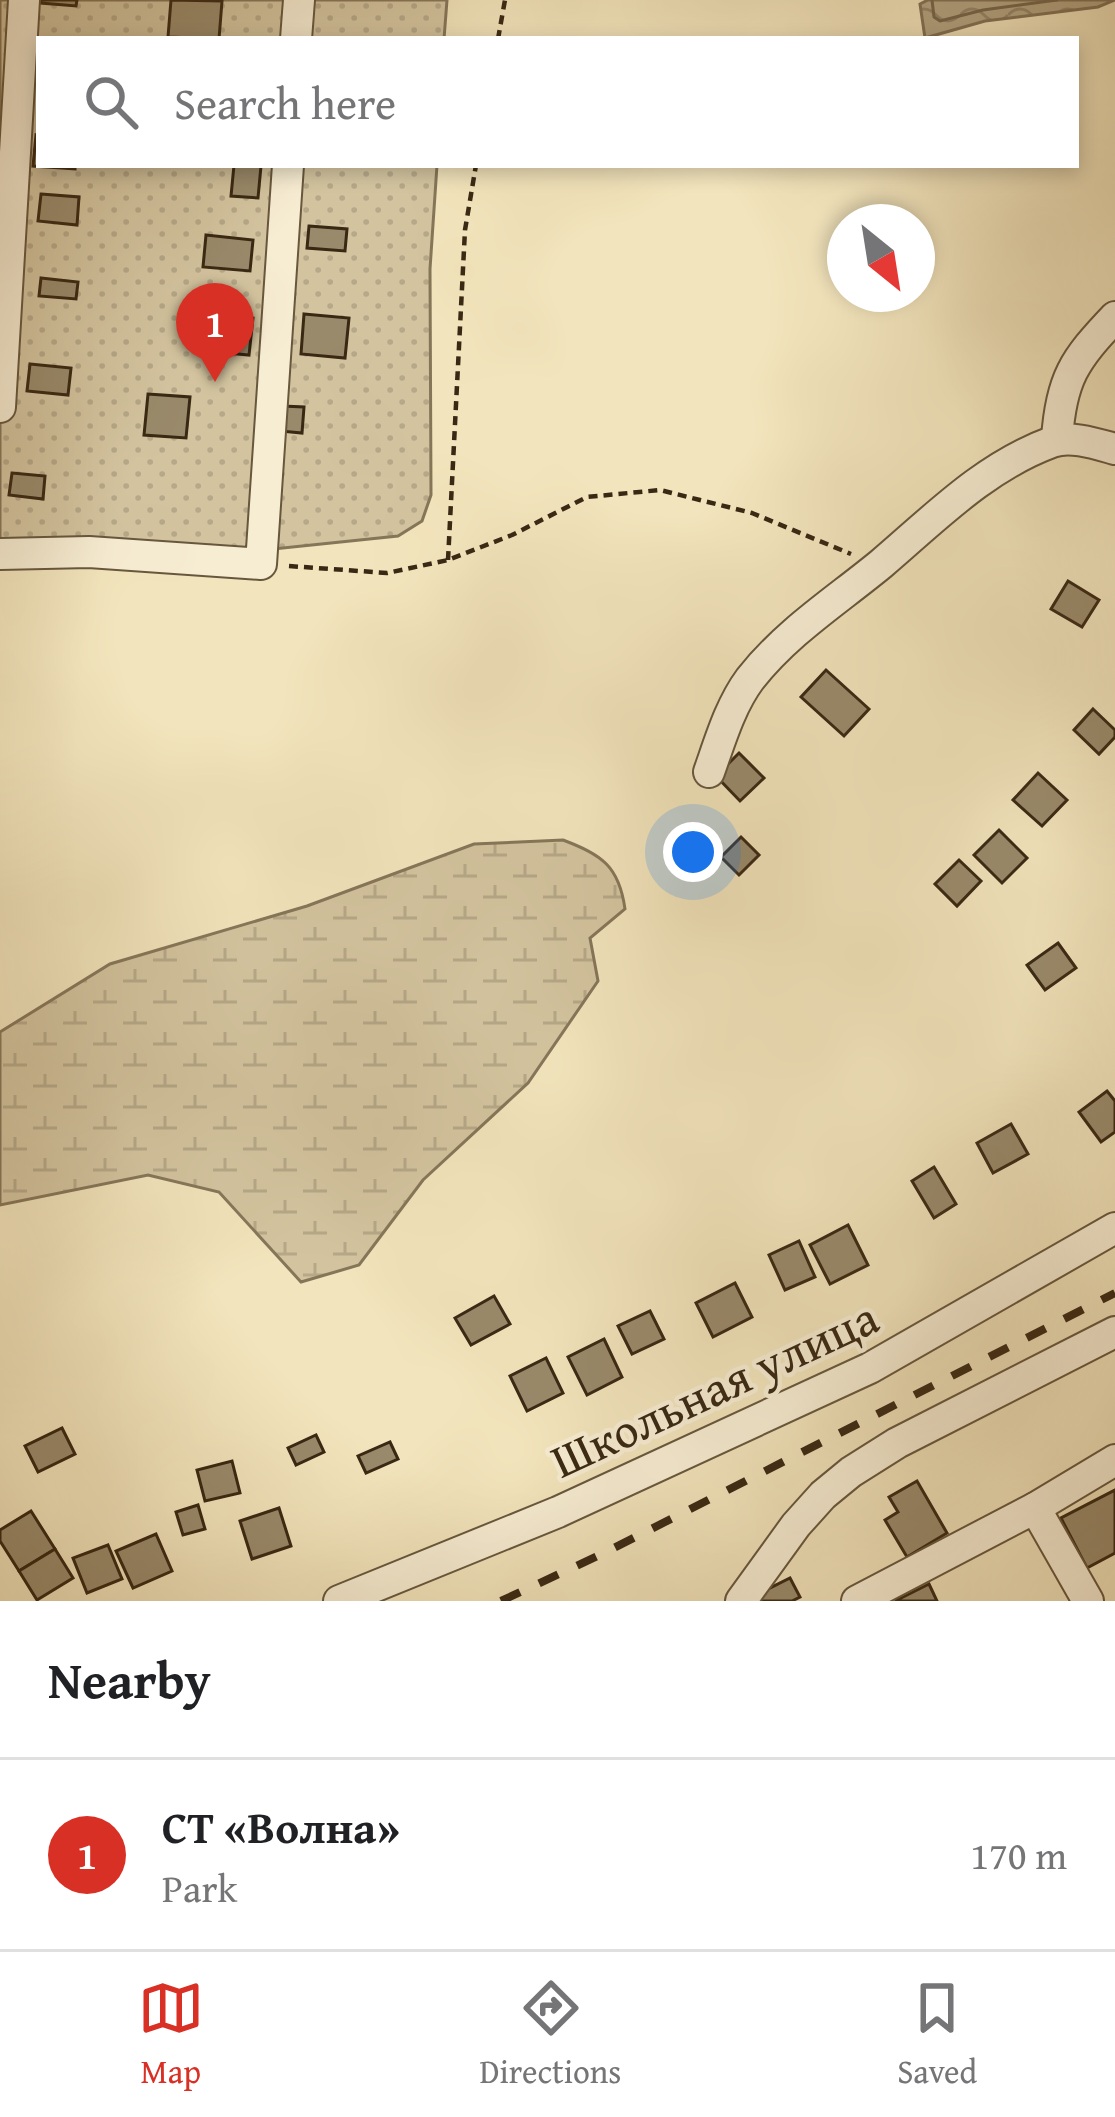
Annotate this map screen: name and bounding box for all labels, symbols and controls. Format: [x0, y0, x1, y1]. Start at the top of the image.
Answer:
search box [36, 36, 1079, 168]
icon: search [78, 69, 144, 135]
text: Search here [174, 70, 396, 135]
north arrow [827, 204, 935, 312]
pin: 1 [176, 283, 254, 382]
your location [663, 822, 723, 882]
street label: Школьная улица [539, 1281, 890, 1495]
text: Nearby [48, 1642, 211, 1717]
text: СТ «Волна» [162, 1794, 400, 1859]
text: 1 [77, 1826, 97, 1883]
text: 170 m [970, 1826, 1067, 1883]
text: Park [162, 1859, 237, 1916]
tab: Map [138, 1975, 204, 2095]
tab: Directions [480, 1975, 621, 2095]
tab: Saved [897, 1975, 977, 2095]

